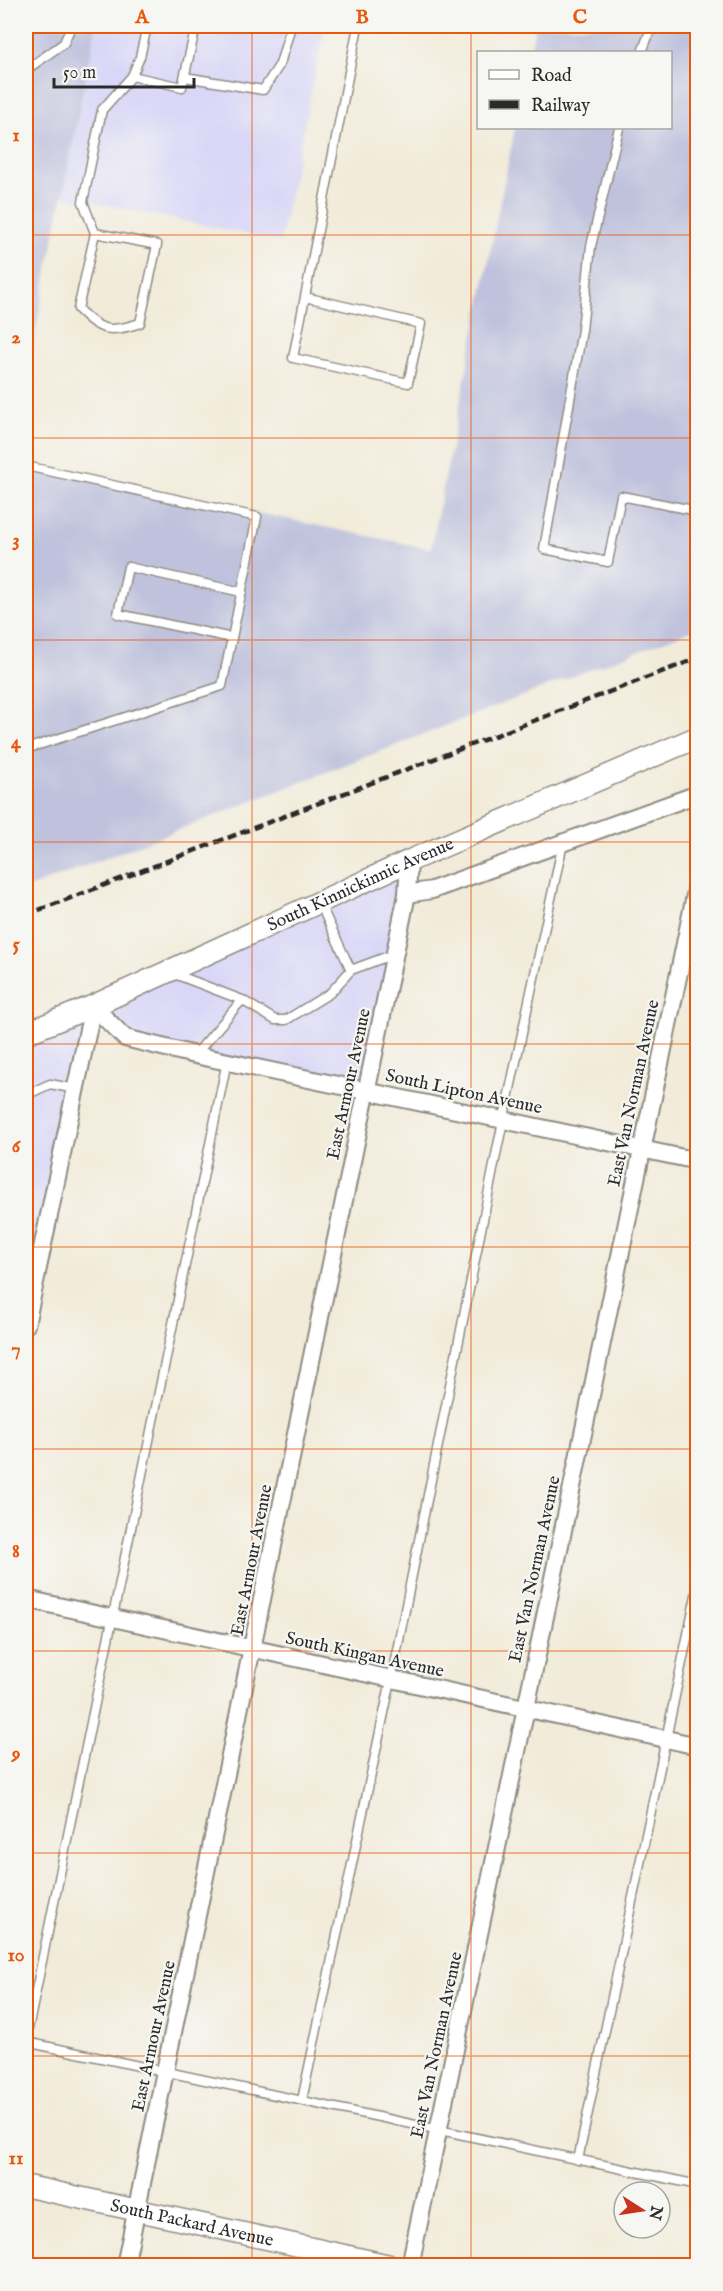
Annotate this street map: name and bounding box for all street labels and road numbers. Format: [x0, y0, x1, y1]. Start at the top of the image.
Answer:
street label: South Kinnickinnic Avenue [264, 833, 458, 938]
street label: East Van Norman Avenue [603, 998, 665, 1189]
street label: East Armour Avenue [322, 1007, 377, 1162]
street label: South Lipton Avenue [383, 1065, 544, 1120]
street label: East Van Norman Avenue [504, 1474, 566, 1665]
street label: East Armour Avenue [227, 1483, 278, 1638]
street label: South Kingan Avenue [283, 1627, 446, 1683]
street label: East Van Norman Avenue [406, 1950, 468, 2141]
street label: East Armour Avenue [127, 1959, 182, 2114]
street label: South Packard Avenue [108, 2195, 275, 2253]

